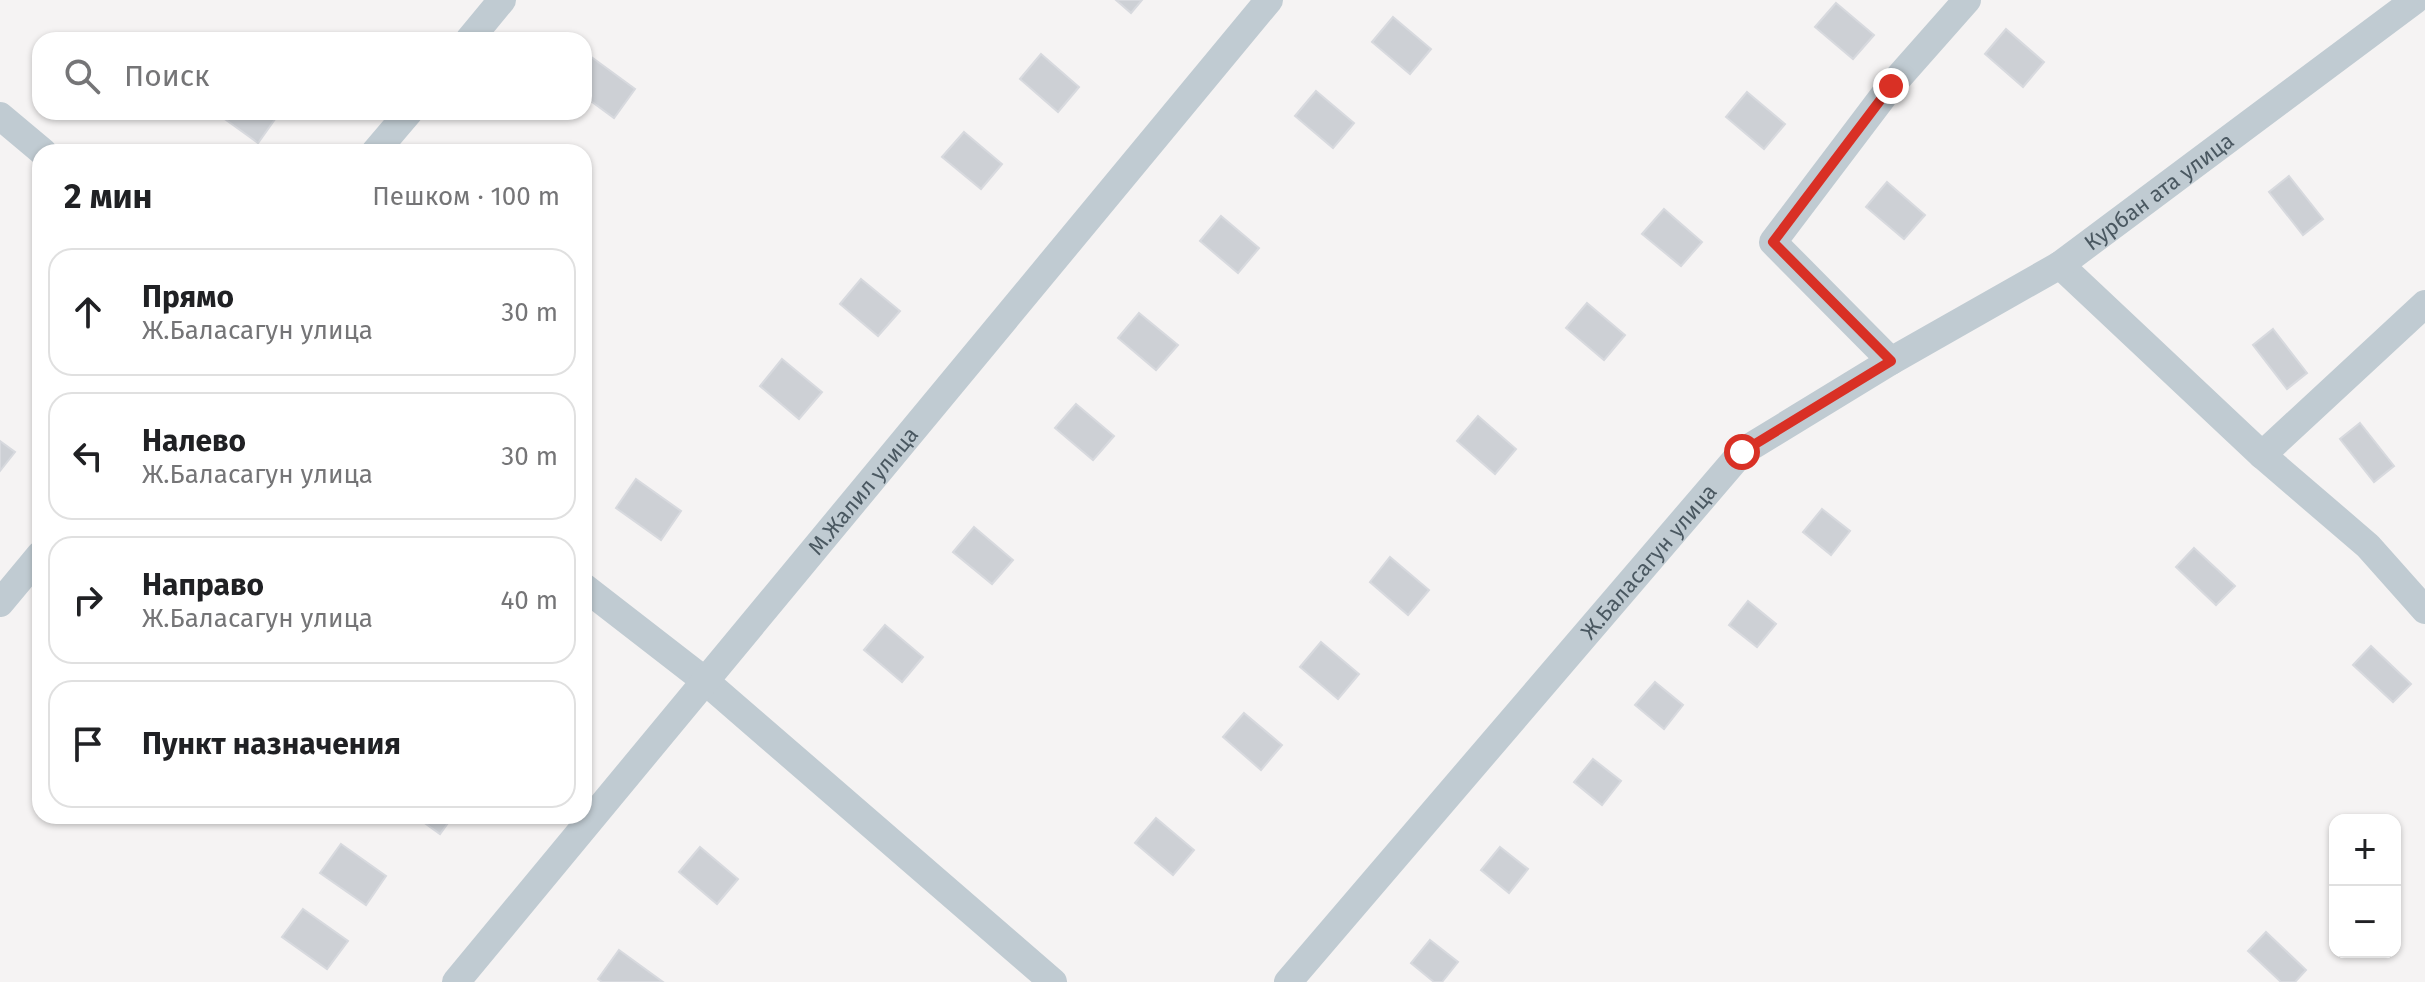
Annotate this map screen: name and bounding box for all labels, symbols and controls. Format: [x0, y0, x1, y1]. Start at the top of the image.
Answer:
search box [32, 32, 592, 120]
icon: search [60, 54, 104, 98]
text: Поиск [124, 58, 210, 94]
route end [1873, 68, 1909, 104]
street label: Курбан ата улица [2079, 127, 2239, 256]
text: 2 мин [64, 176, 153, 217]
text: Пешком · 100 m [372, 181, 560, 212]
text: Прямо [142, 279, 234, 315]
icon: ahead [66, 290, 110, 334]
text: 30 m [501, 297, 558, 328]
text: Ж.Баласагун улица [142, 315, 373, 346]
street label: М.Жалил улица [802, 421, 924, 560]
text: Налево [142, 423, 246, 459]
icon: left [66, 434, 110, 478]
route start [1724, 434, 1760, 470]
text: 30 m [501, 441, 558, 472]
text: Ж.Баласагун улица [142, 459, 373, 490]
street label: Ж.Баласагун улица [1575, 479, 1723, 645]
text: Направо [142, 567, 264, 603]
icon: right [66, 578, 110, 622]
text: 40 m [500, 585, 558, 616]
text: Ж.Баласагун улица [142, 603, 373, 634]
icon: arrive [66, 722, 110, 766]
text: Пункт назначения [142, 726, 401, 762]
map controls [2329, 814, 2401, 958]
button: + [2329, 814, 2401, 886]
button: − [2329, 886, 2401, 958]

